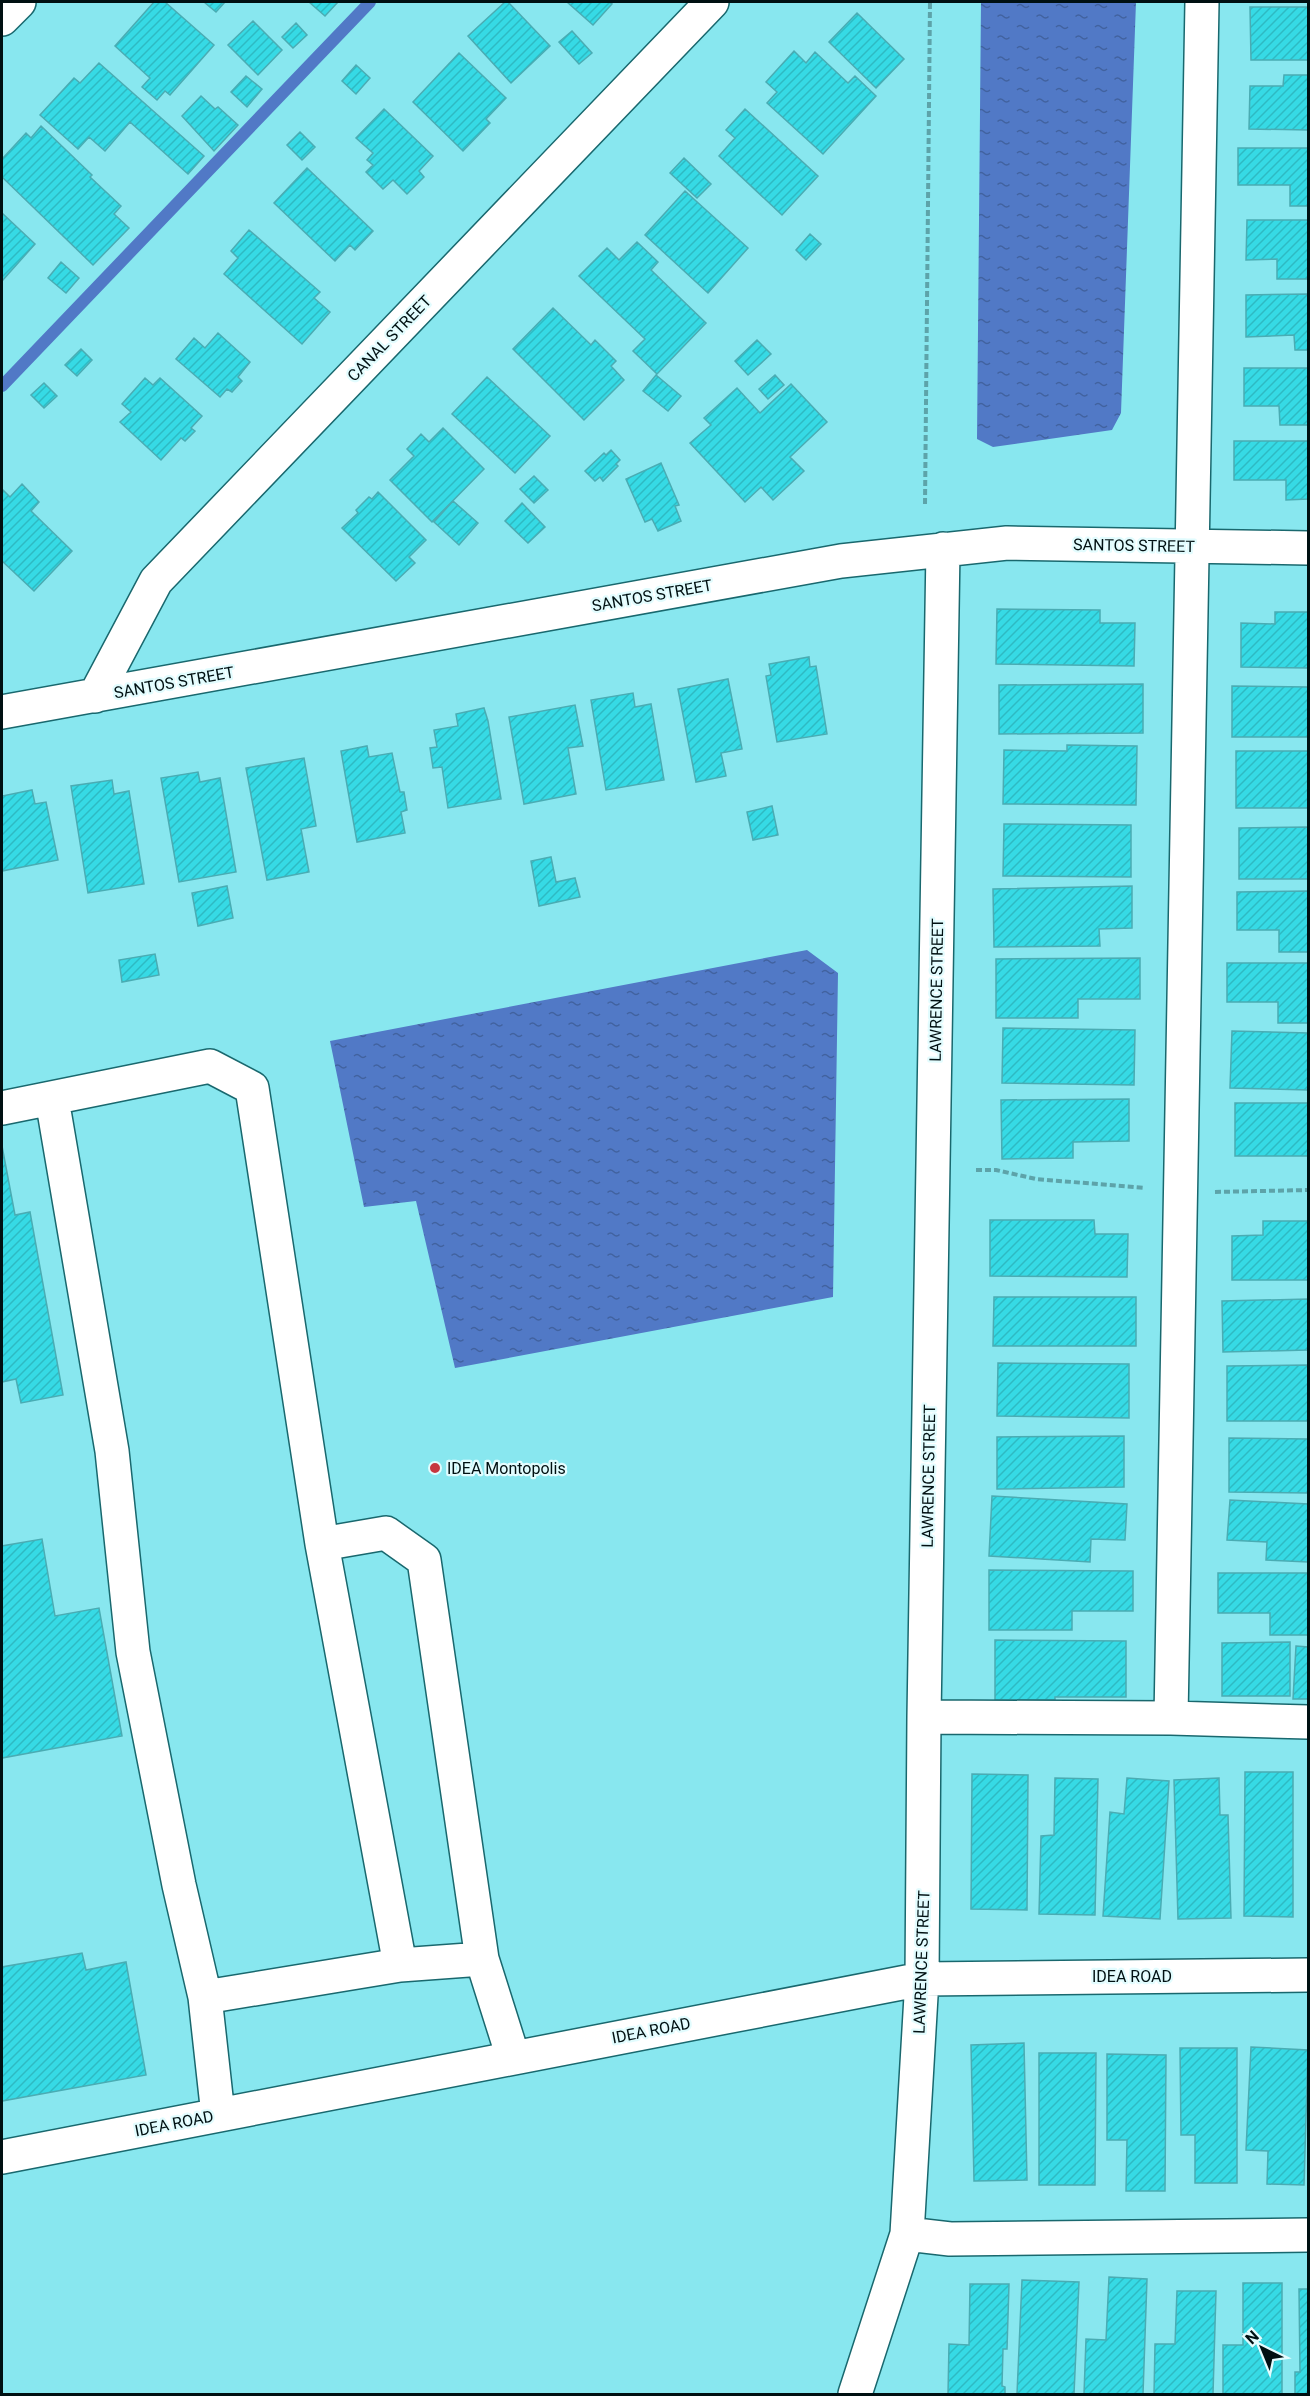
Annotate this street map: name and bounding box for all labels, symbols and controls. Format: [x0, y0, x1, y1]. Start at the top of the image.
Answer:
street label: CANAL STREET [344, 291, 435, 385]
street label: SANTOS STREET [1073, 535, 1195, 556]
street label: SANTOS STREET [590, 575, 714, 615]
street label: SANTOS STREET [112, 662, 236, 702]
street label: LAWRENCE STREET [926, 918, 947, 1062]
street label: LAWRENCE STREET [918, 1404, 939, 1548]
place label: IDEA Montopolis [447, 1459, 566, 1478]
marker: IDEA Montopolis [428, 1461, 442, 1475]
street label: LAWRENCE STREET [910, 1890, 934, 2034]
street label: IDEA ROAD [1092, 1967, 1172, 1986]
street label: IDEA ROAD [610, 2014, 692, 2047]
street label: IDEA ROAD [133, 2107, 215, 2140]
north arrow [1232, 2318, 1292, 2378]
text: N [1242, 2327, 1263, 2348]

